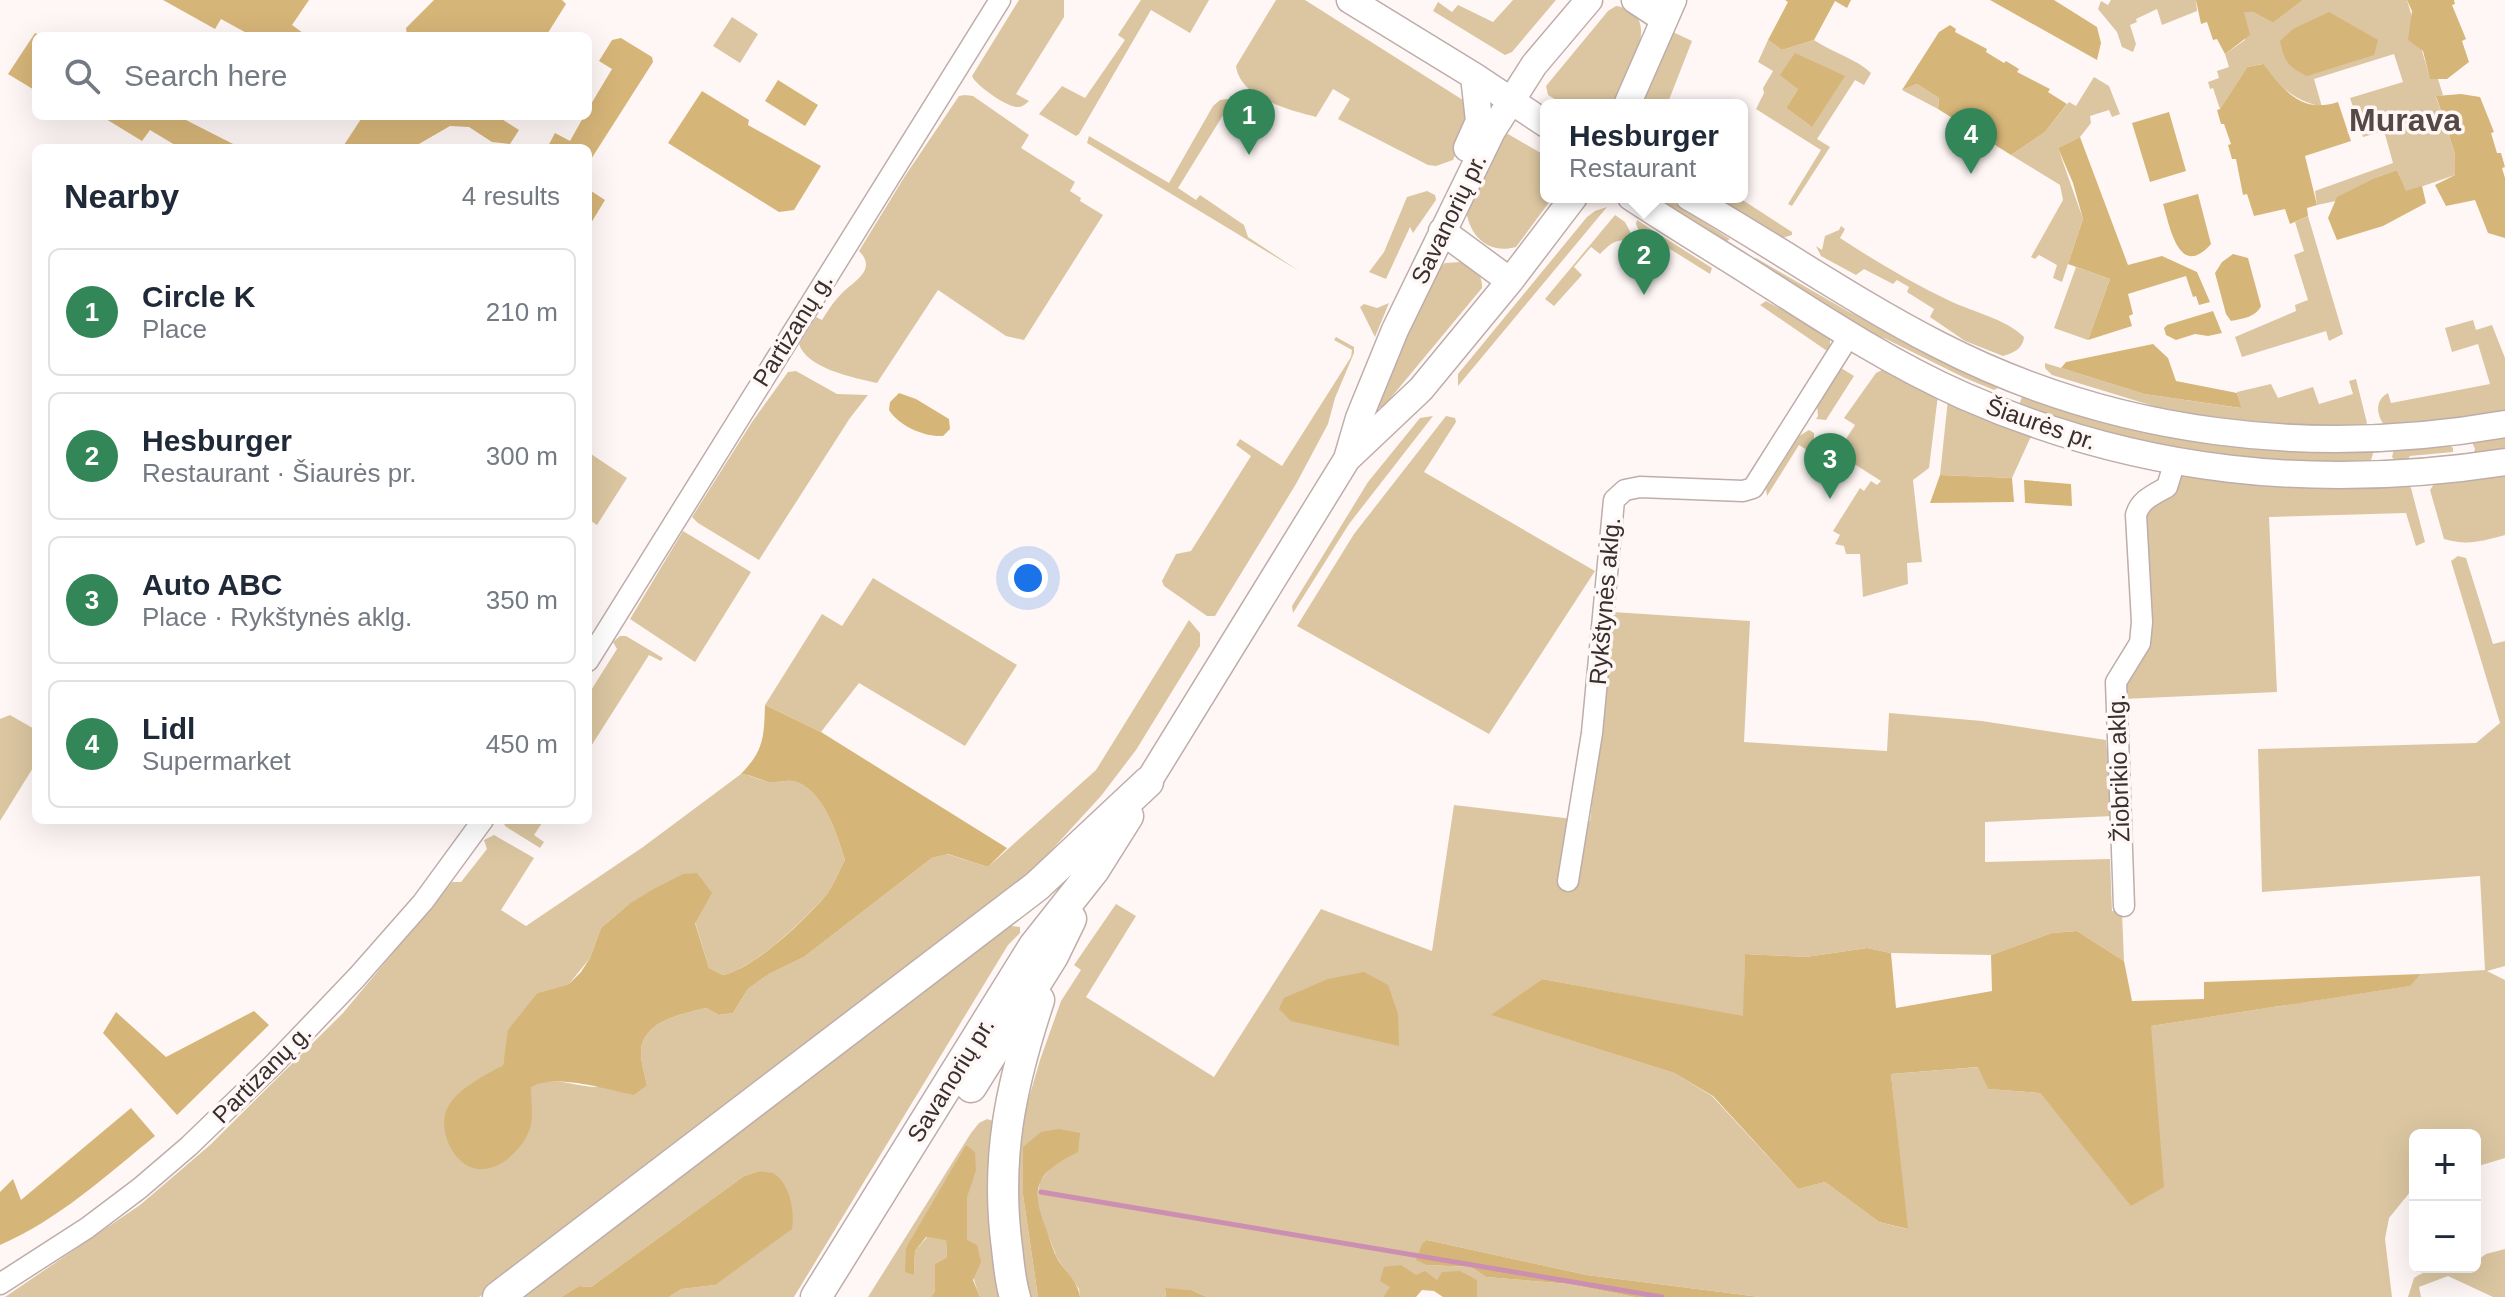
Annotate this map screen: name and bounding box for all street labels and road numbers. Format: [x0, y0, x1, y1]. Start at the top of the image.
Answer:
street label: Savanorių pr. [1405, 149, 1492, 288]
street label: Partizanų g. [747, 268, 838, 391]
street label: Šiaurės pr. [1983, 392, 2100, 455]
street label: Rykštynės aklg. [1584, 516, 1625, 686]
street label: Žiobrikio aklg. [2102, 694, 2135, 842]
street label: Savanorių pr. [902, 1013, 999, 1147]
street label: Partizanų g. [207, 1019, 316, 1128]

